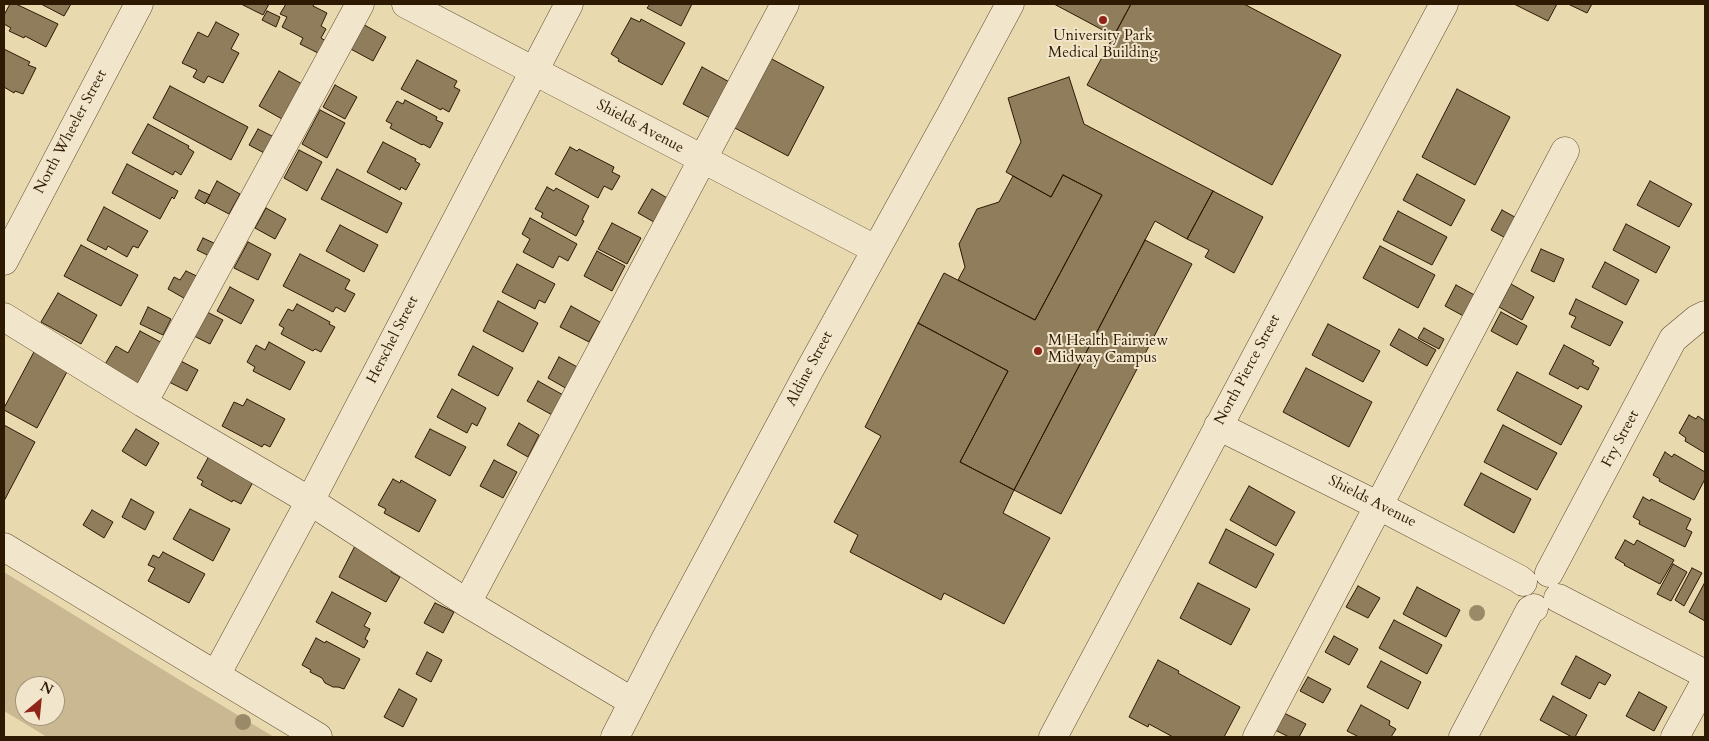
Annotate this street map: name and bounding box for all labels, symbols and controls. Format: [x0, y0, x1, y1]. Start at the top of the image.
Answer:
marker: University Park Medical Building [1097, 14, 1109, 26]
place label: University Park Medical Building [1048, 28, 1158, 63]
street label: North Wheeler Street [31, 67, 111, 197]
street label: Shields Avenue [593, 96, 687, 158]
street label: Herschel Street [363, 293, 423, 387]
street label: North Pierce Street [1211, 312, 1285, 428]
street label: Aldine Street [783, 329, 837, 409]
place label: M Health Fairview Midway Campus [1048, 333, 1168, 368]
marker: M Health Fairview Midway Campus [1032, 345, 1044, 357]
street label: Fry Street [1598, 407, 1644, 471]
street label: Shields Avenue [1325, 472, 1419, 532]
north arrow [15, 676, 65, 726]
text: N [37, 677, 57, 699]

